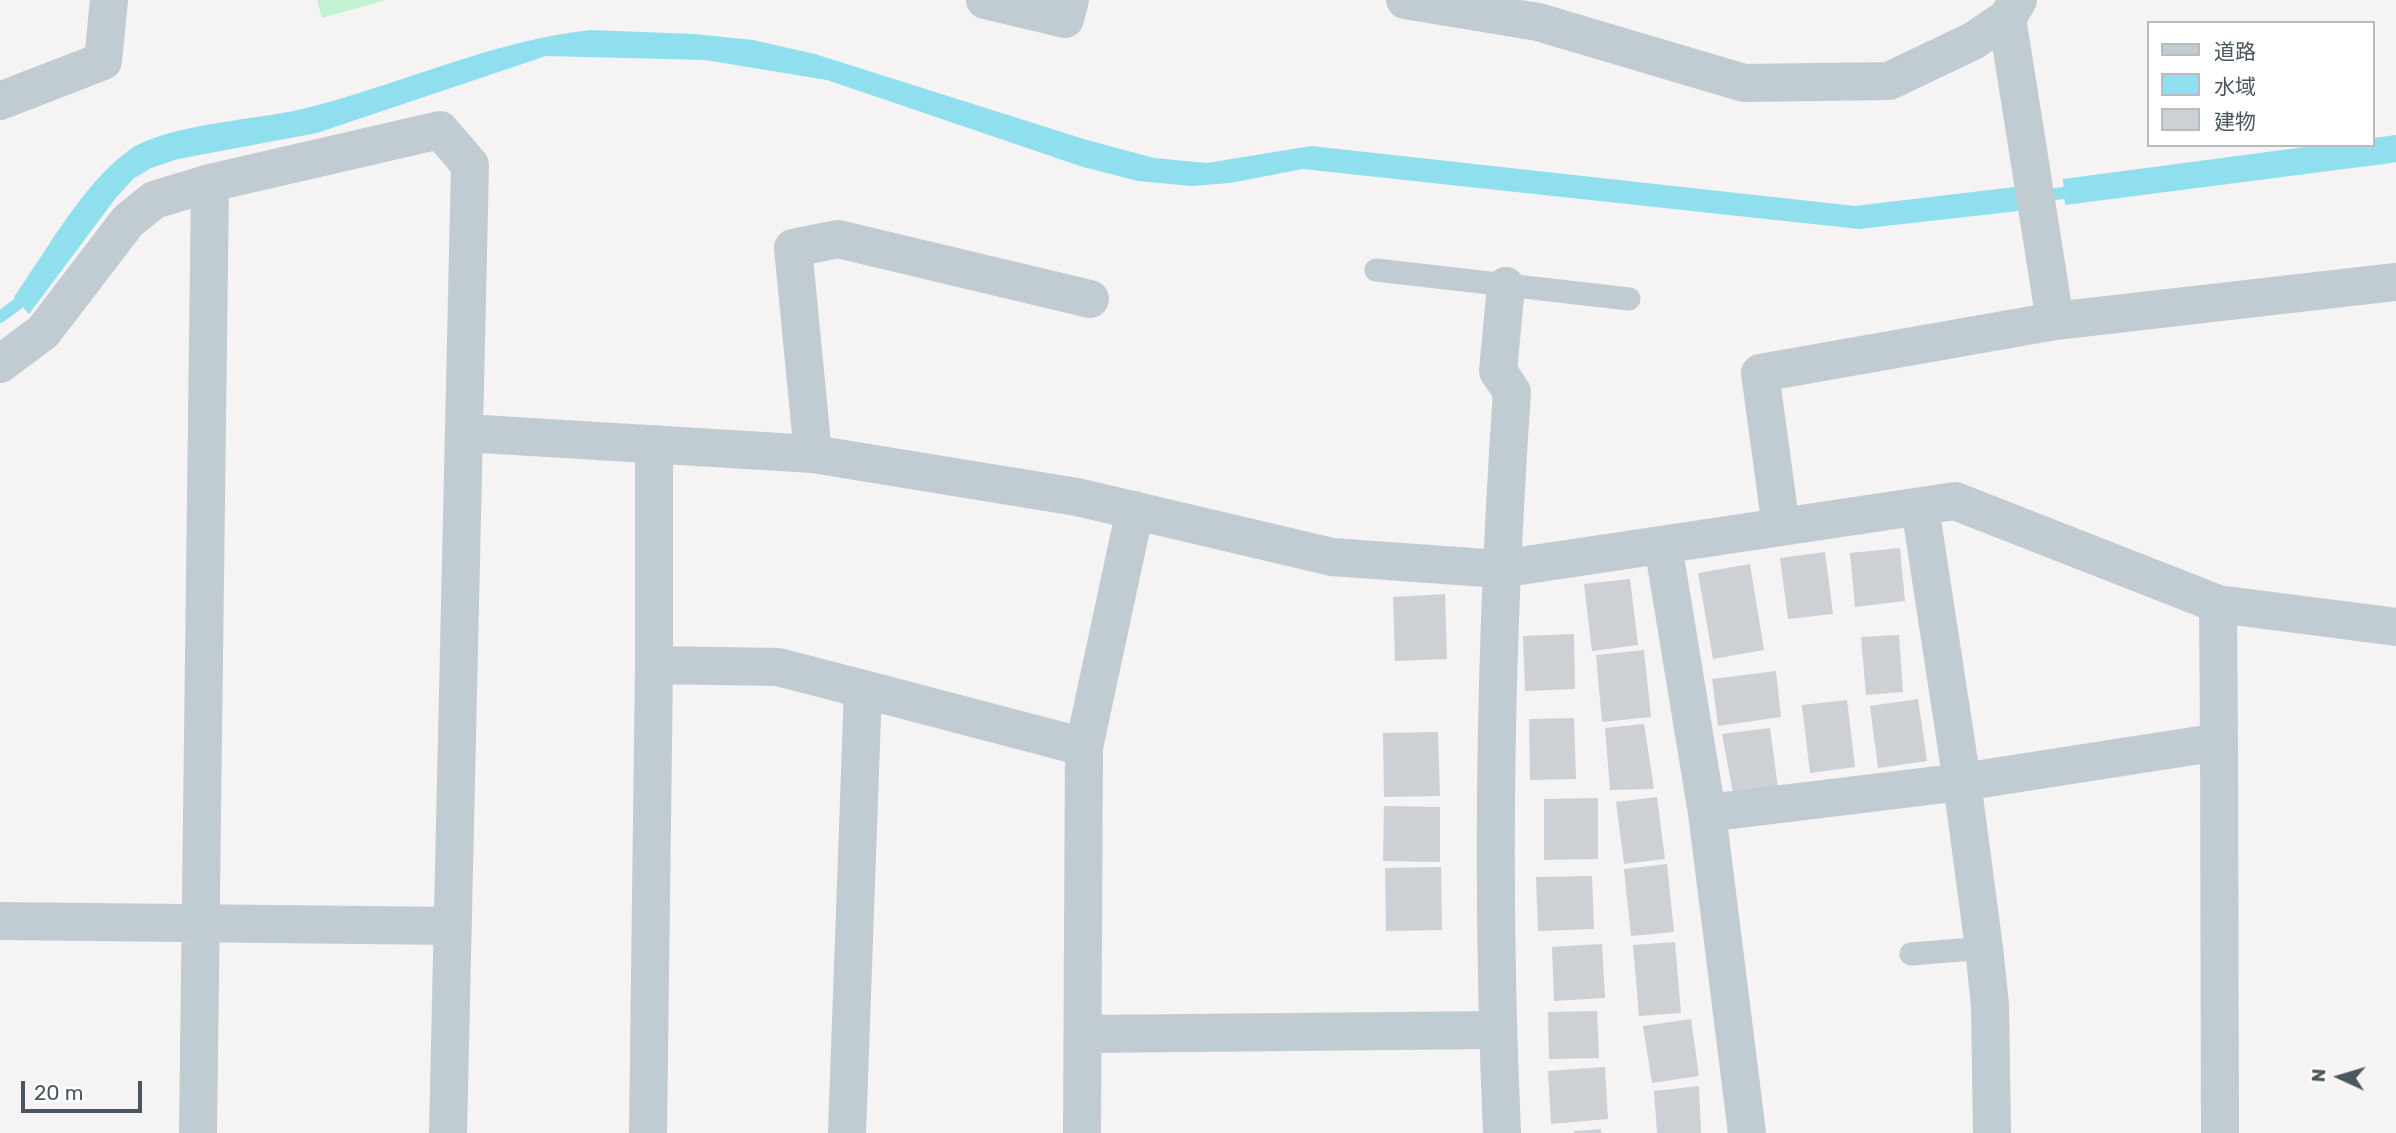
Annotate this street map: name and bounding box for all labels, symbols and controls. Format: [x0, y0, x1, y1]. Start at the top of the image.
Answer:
legend [2148, 21, 2375, 147]
text: 道路 [2214, 39, 2256, 64]
text: 水域 [2214, 74, 2256, 99]
text: 建物 [2214, 109, 2256, 134]
north arrow [2305, 1042, 2375, 1112]
scale bar [24, 1066, 145, 1110]
text: N [2307, 1068, 2331, 1083]
text: 20 m [34, 1080, 83, 1105]

